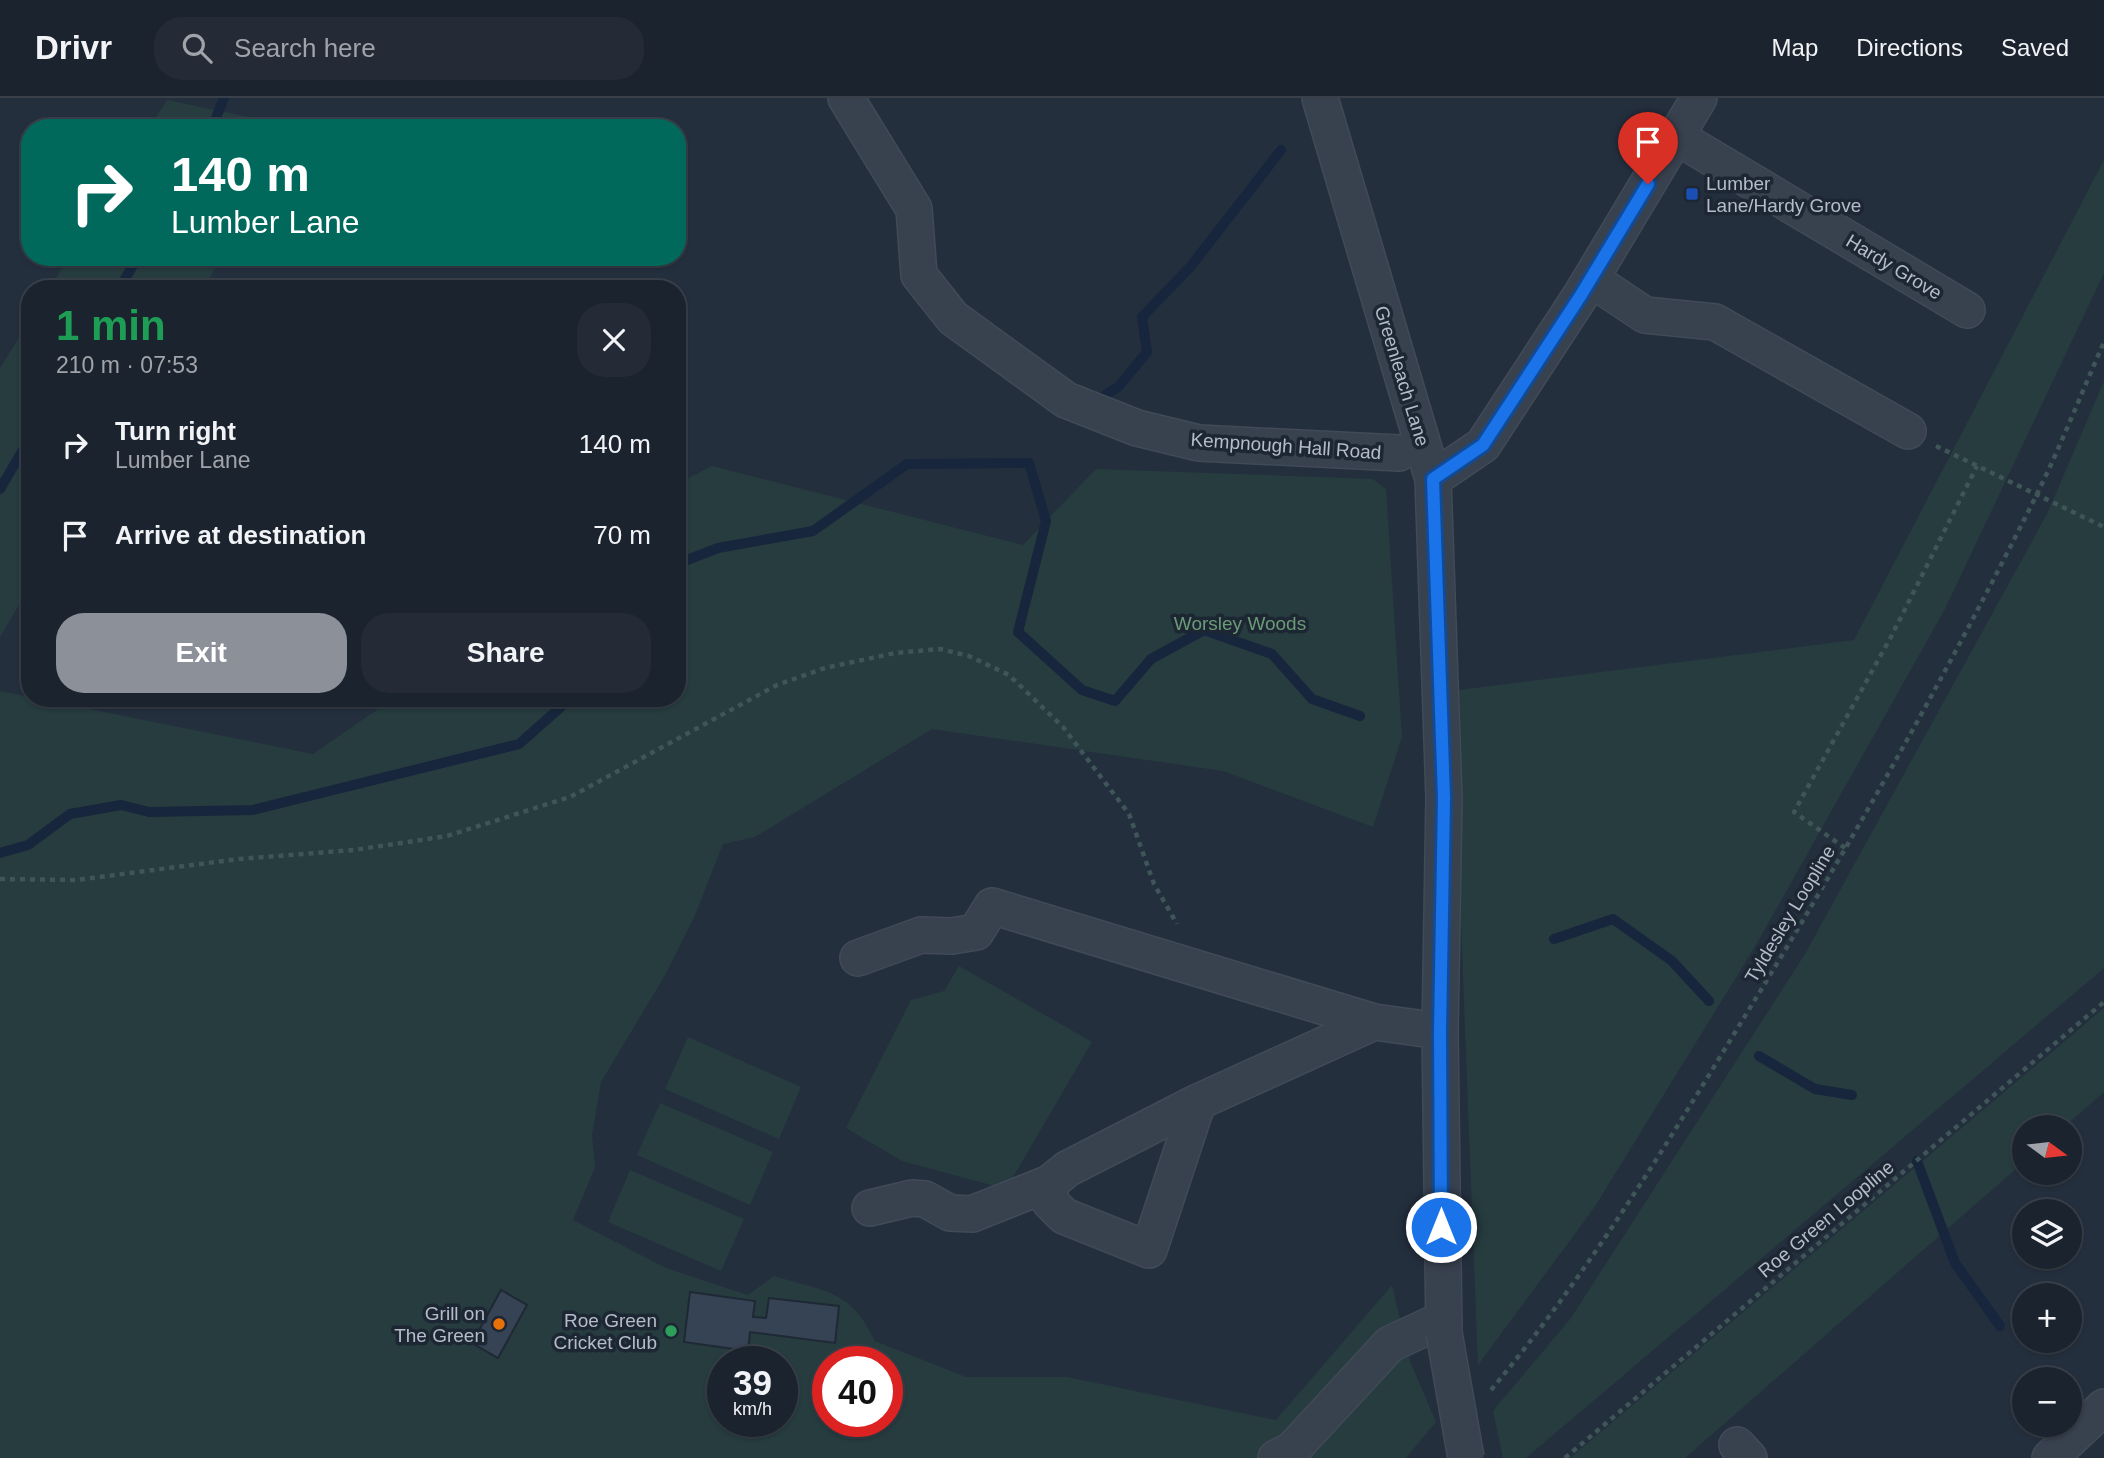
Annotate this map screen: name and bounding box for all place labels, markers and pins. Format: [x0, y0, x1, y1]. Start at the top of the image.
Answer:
pin [1618, 112, 1678, 184]
place label: Lumber Lane/Hardy Grove [1706, 173, 1861, 216]
marker: Lumber Lane/Hardy Grove [1684, 186, 1700, 202]
place label: Grill on The Green [394, 1303, 485, 1346]
place label: Roe Green Cricket Club [554, 1310, 657, 1353]
marker: Grill on The Green [491, 1316, 507, 1332]
marker: Roe Green Cricket Club [663, 1323, 679, 1339]

